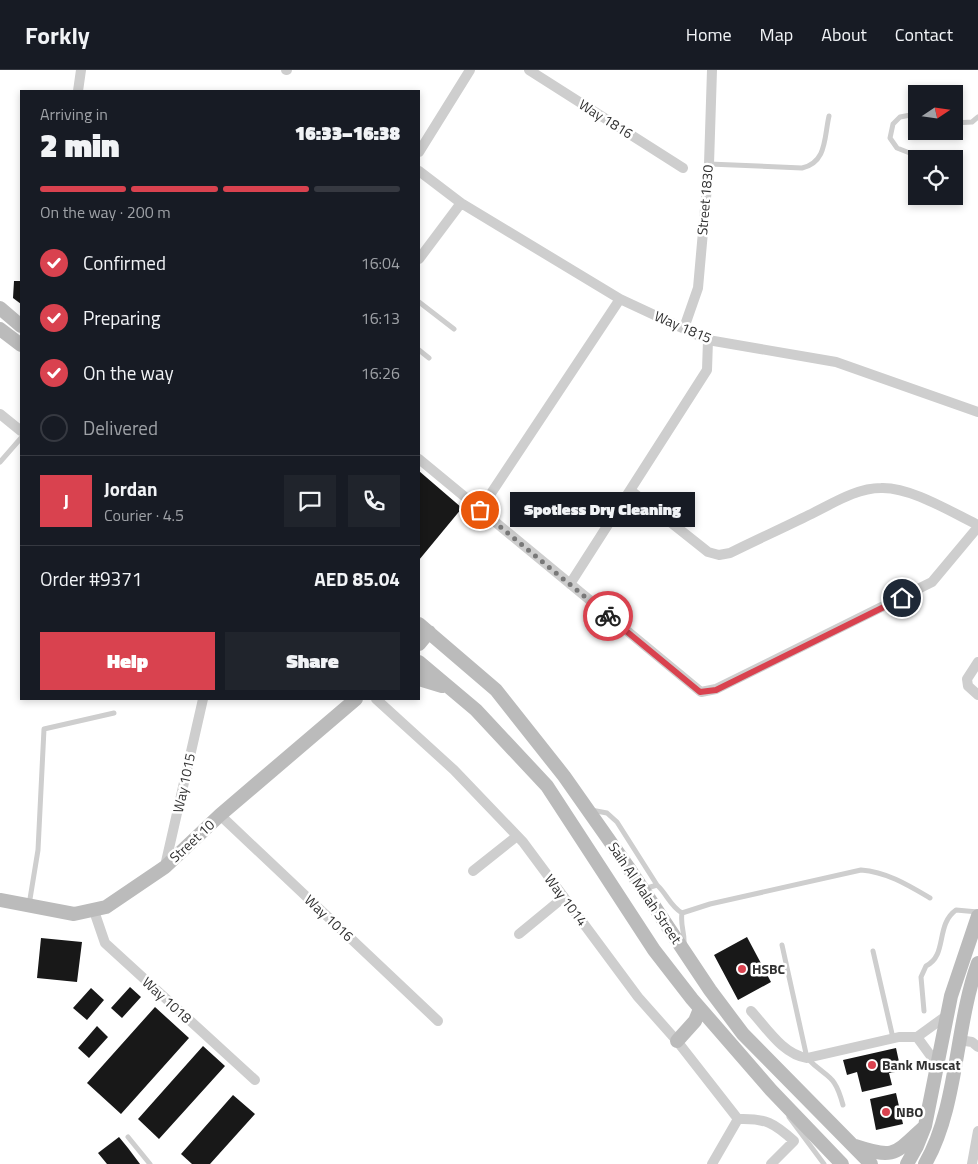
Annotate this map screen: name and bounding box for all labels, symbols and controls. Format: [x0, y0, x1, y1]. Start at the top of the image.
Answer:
text: Forkly [25, 17, 90, 53]
text: Home [686, 21, 732, 48]
text: Map [760, 21, 793, 48]
text: About [821, 21, 867, 48]
text: Contact [895, 21, 953, 48]
north arrow [908, 85, 962, 140]
map controls [908, 85, 963, 205]
street label: Way 1816 [575, 94, 638, 144]
text: Arriving in [40, 102, 108, 126]
text: 16:33–16:38 [295, 118, 400, 147]
text: 2 min [40, 121, 120, 169]
button: locate [908, 150, 963, 205]
street label: Street 1830 [691, 164, 718, 236]
text: On the way · 200 m [40, 200, 171, 224]
text: Confirmed [83, 248, 166, 277]
icon: check [40, 249, 68, 277]
text: 16:04 [361, 251, 400, 275]
text: Preparing [83, 303, 160, 332]
icon: check [40, 304, 68, 332]
street label: Way 1815 [651, 305, 715, 348]
text: 16:13 [361, 306, 400, 330]
text: On the way [83, 358, 174, 387]
icon: check [40, 359, 68, 387]
text: 16:26 [361, 361, 400, 385]
text: Delivered [83, 413, 158, 442]
text: Jordan [104, 474, 157, 503]
button: chat [284, 475, 336, 527]
button: phone [348, 475, 400, 527]
text: J [63, 486, 69, 515]
pin [459, 489, 501, 531]
callout: Spotless Dry Cleaning [510, 492, 695, 528]
icon: bag [466, 496, 494, 524]
text: Spotless Dry Cleaning [524, 497, 681, 521]
text: Courier · 4.5 [104, 503, 184, 527]
text: Order #9371 [40, 564, 142, 593]
text: AED 85.04 [314, 564, 400, 593]
pin [881, 577, 923, 619]
icon: home [888, 584, 916, 612]
courier [583, 591, 633, 641]
icon: bike [594, 602, 622, 630]
button: Help [40, 632, 215, 690]
button: Share [225, 632, 400, 690]
street label: Way 1015 [167, 751, 200, 815]
street label: Street 10 [164, 814, 219, 867]
street label: Saih Al Malah Street [604, 838, 687, 948]
street label: Way 1014 [540, 869, 593, 930]
street label: Way 1016 [300, 889, 359, 946]
place label: HSBC [752, 958, 786, 979]
marker: HSBC [736, 963, 748, 975]
street label: Way 1018 [138, 972, 197, 1028]
place label: Bank Muscat [882, 1054, 961, 1075]
marker: Bank Muscat [866, 1059, 878, 1071]
place label: NBO [896, 1101, 923, 1122]
marker: NBO [880, 1106, 892, 1118]

